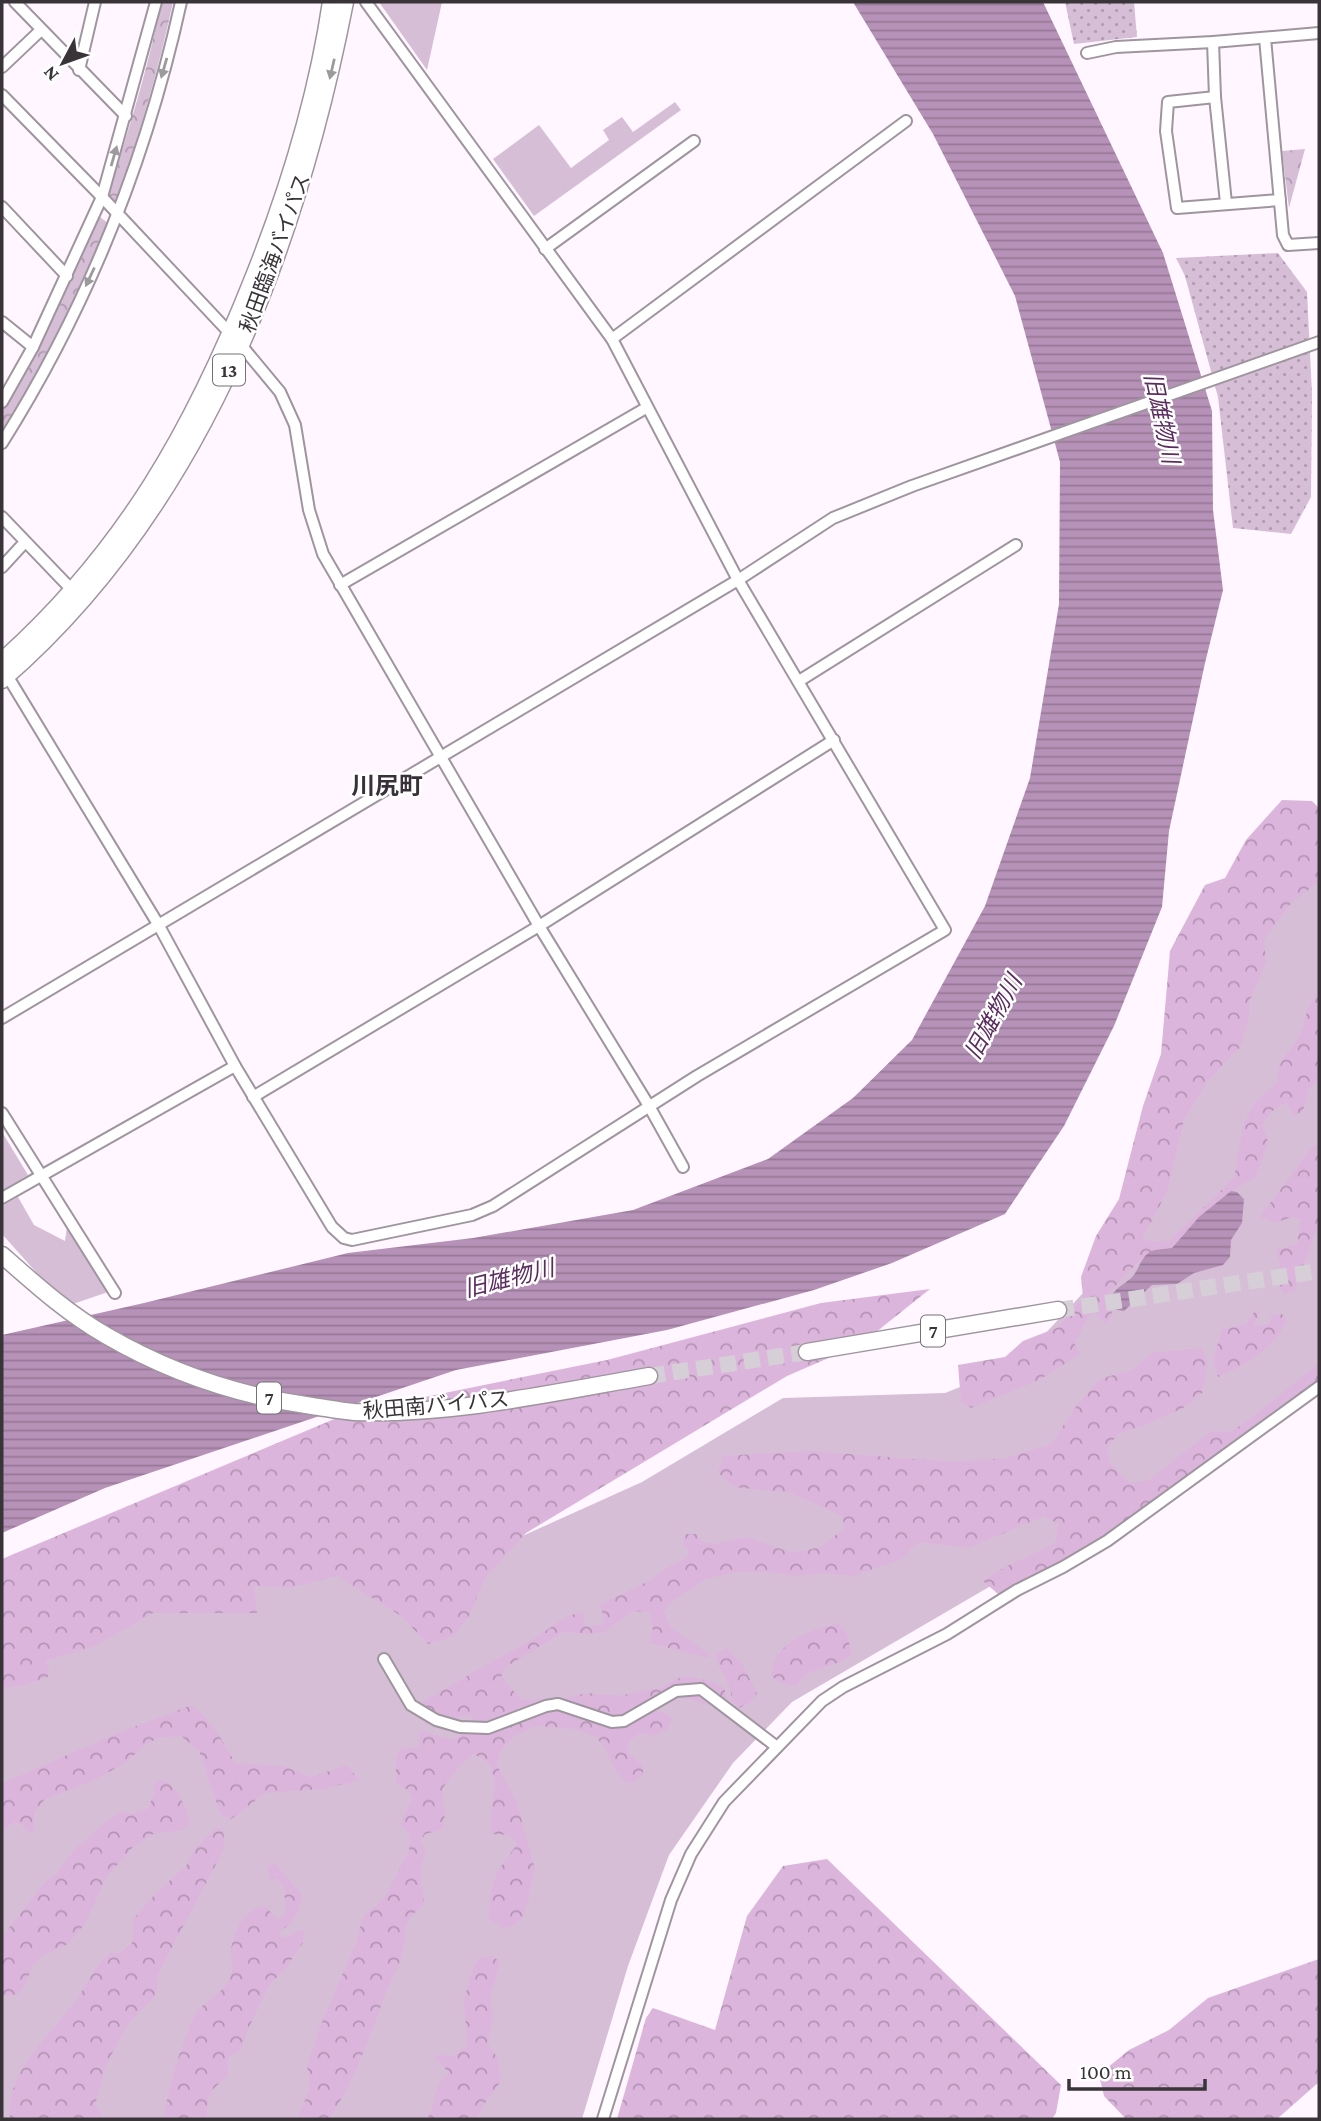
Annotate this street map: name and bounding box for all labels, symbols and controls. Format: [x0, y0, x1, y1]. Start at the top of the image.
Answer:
north arrow [28, 28, 98, 98]
one-way arrow [158, 58, 168, 79]
one-way arrow [326, 58, 337, 80]
text: N [38, 62, 63, 86]
one-way arrow [110, 146, 120, 167]
street label: 秋田臨海バイパス [235, 170, 315, 336]
one-way arrow [84, 267, 96, 287]
road number: 13 [213, 354, 245, 386]
water label: 旧雄物川 [1140, 370, 1185, 469]
district label: 川尻町 [351, 772, 423, 799]
water label: 旧雄物川 [959, 968, 1028, 1064]
water label: 旧雄物川 [461, 1254, 560, 1302]
road number: 7 [921, 1316, 945, 1346]
road number: 7 [257, 1382, 281, 1414]
street label: 秋田南バイパス [362, 1387, 510, 1423]
scale bar [1069, 2048, 1206, 2092]
text: 100 m [1080, 2060, 1132, 2084]

